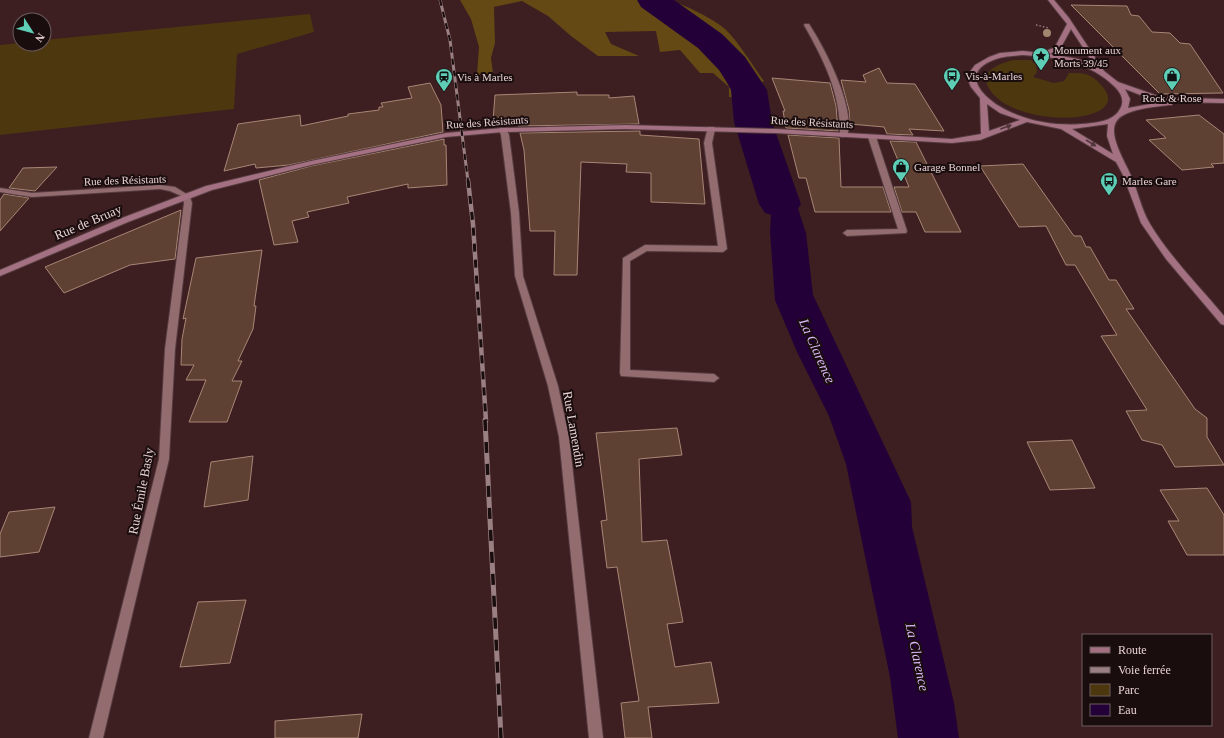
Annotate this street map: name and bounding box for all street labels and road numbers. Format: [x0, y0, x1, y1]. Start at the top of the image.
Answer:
street label: Rue des Résistants [445, 113, 529, 131]
street label: Rue des Résistants [770, 114, 854, 130]
street label: Rue des Résistants [84, 173, 166, 187]
street label: Rue de Bruay [52, 201, 124, 243]
street label: Rue Lamendin [560, 390, 588, 469]
street label: Rue Émile Basly [125, 446, 157, 536]

